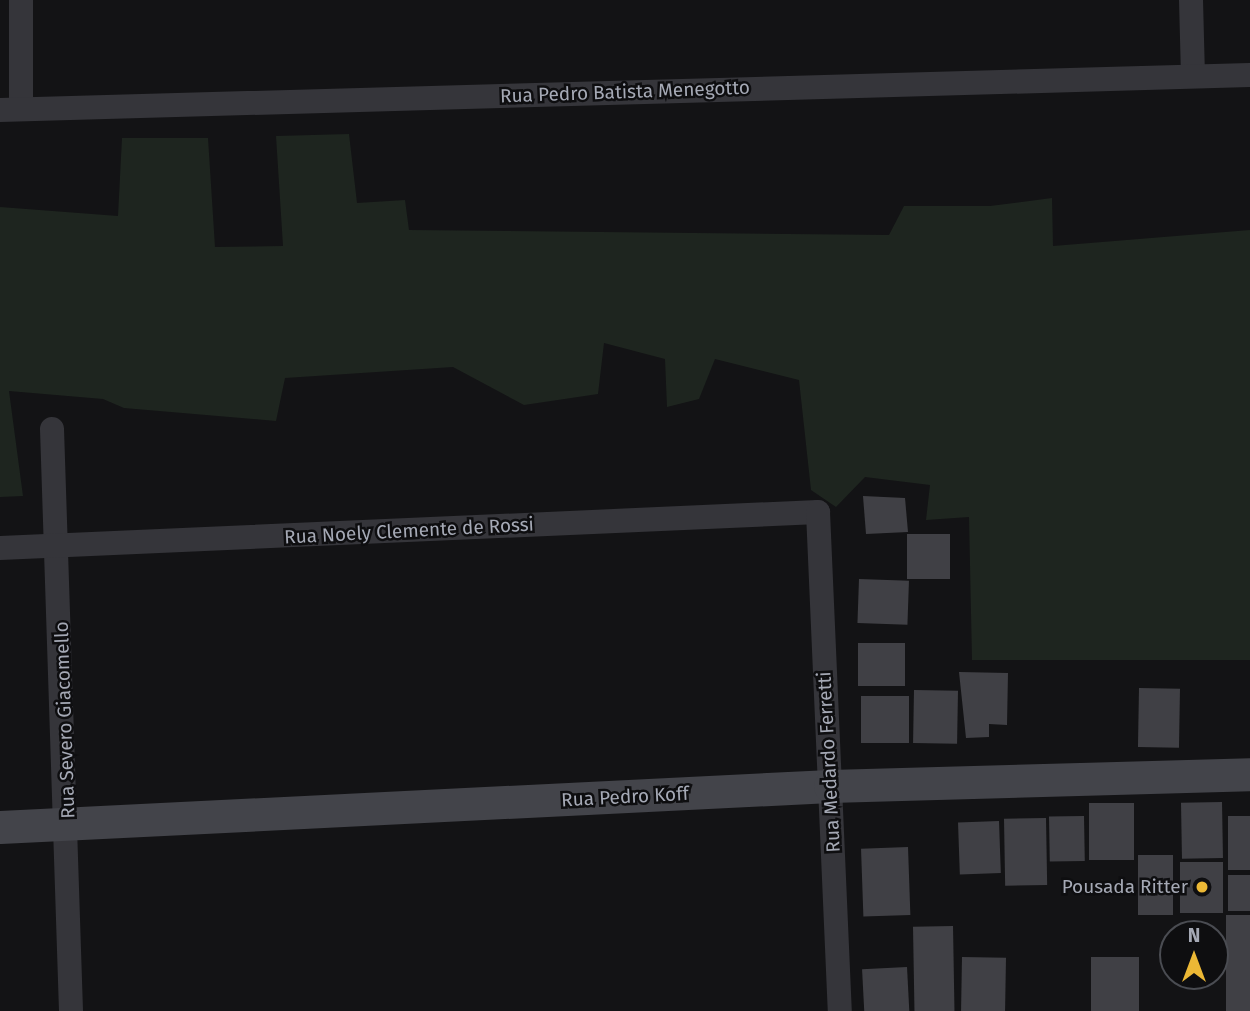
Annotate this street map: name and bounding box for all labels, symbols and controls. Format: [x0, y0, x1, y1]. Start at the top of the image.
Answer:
street label: Rua Pedro Batista Menegotto [500, 76, 750, 108]
street label: Rua Noely Clemente de Rossi [284, 513, 534, 549]
street label: Rua Severo Giacomello [50, 621, 80, 819]
street label: Rua Medardo Ferretti [813, 671, 845, 853]
street label: Rua Pedro Koff [561, 782, 689, 812]
place label: Pousada Ritter [1062, 876, 1188, 898]
marker: Pousada Ritter [1194, 879, 1210, 895]
north arrow [1159, 920, 1229, 990]
text: N [1188, 924, 1200, 947]

